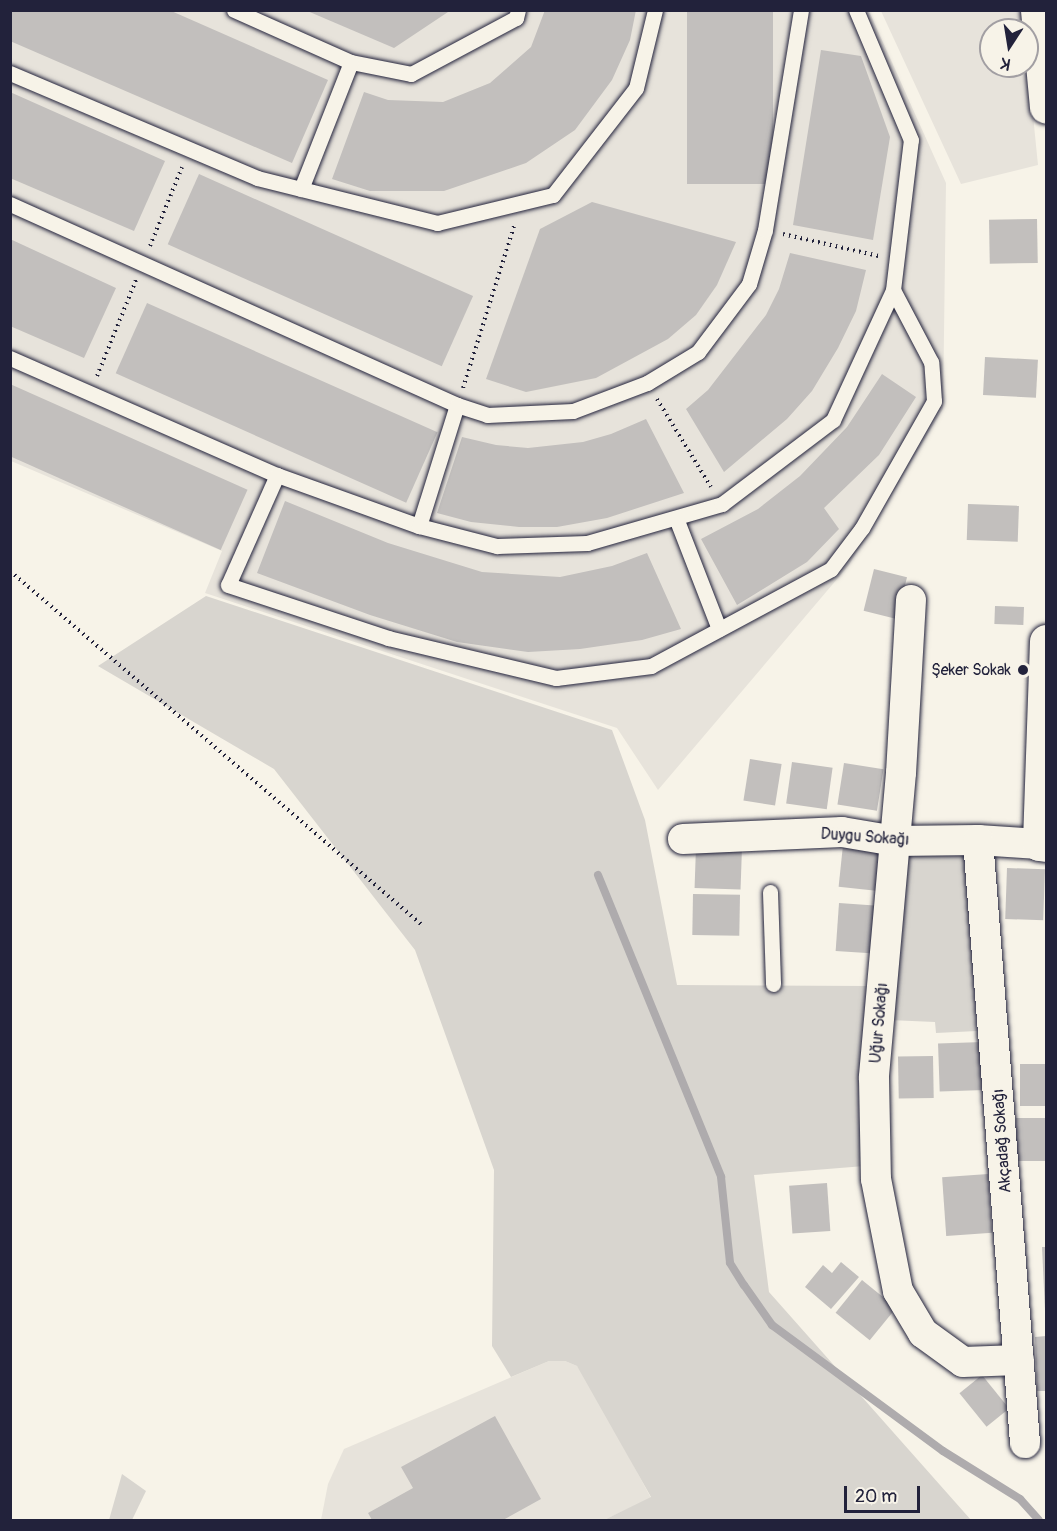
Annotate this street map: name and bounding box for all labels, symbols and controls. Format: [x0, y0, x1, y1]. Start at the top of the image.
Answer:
north arrow [979, 18, 1039, 78]
text: K [999, 53, 1012, 74]
place label: Şeker Sokak [931, 660, 1011, 680]
marker: Şeker Sokak [1016, 663, 1030, 677]
street label: Duygu Sokağı [820, 824, 910, 850]
street label: Uğur Sokağı [866, 982, 892, 1064]
street label: Akçadağ Sokağı [989, 1088, 1015, 1194]
scale bar [847, 1474, 924, 1512]
text: 20 m [855, 1485, 897, 1508]

